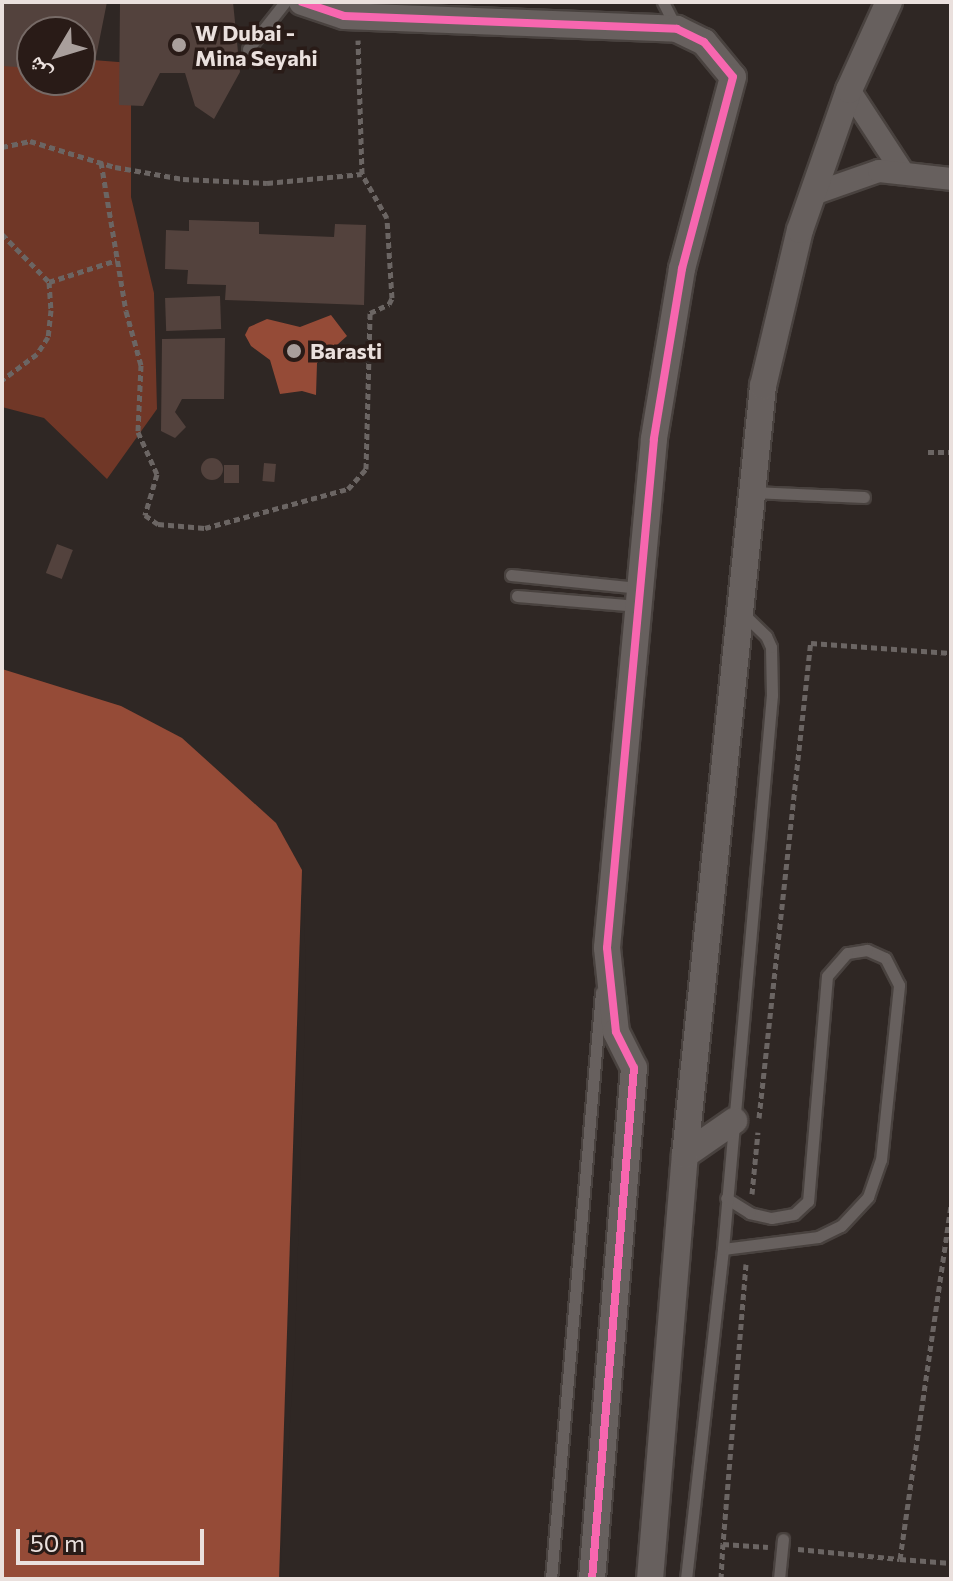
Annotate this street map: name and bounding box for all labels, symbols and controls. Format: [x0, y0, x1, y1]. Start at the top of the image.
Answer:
north arrow [16, 16, 96, 96]
place label: W Dubai - Mina Seyahi [195, 19, 318, 70]
marker: W Dubai - Mina Seyahi [170, 36, 188, 54]
text: ش [20, 52, 56, 87]
place label: Barasti [310, 338, 382, 364]
marker: Barasti [285, 342, 303, 360]
scale bar [20, 1513, 208, 1563]
text: 50 m [30, 1528, 85, 1557]

